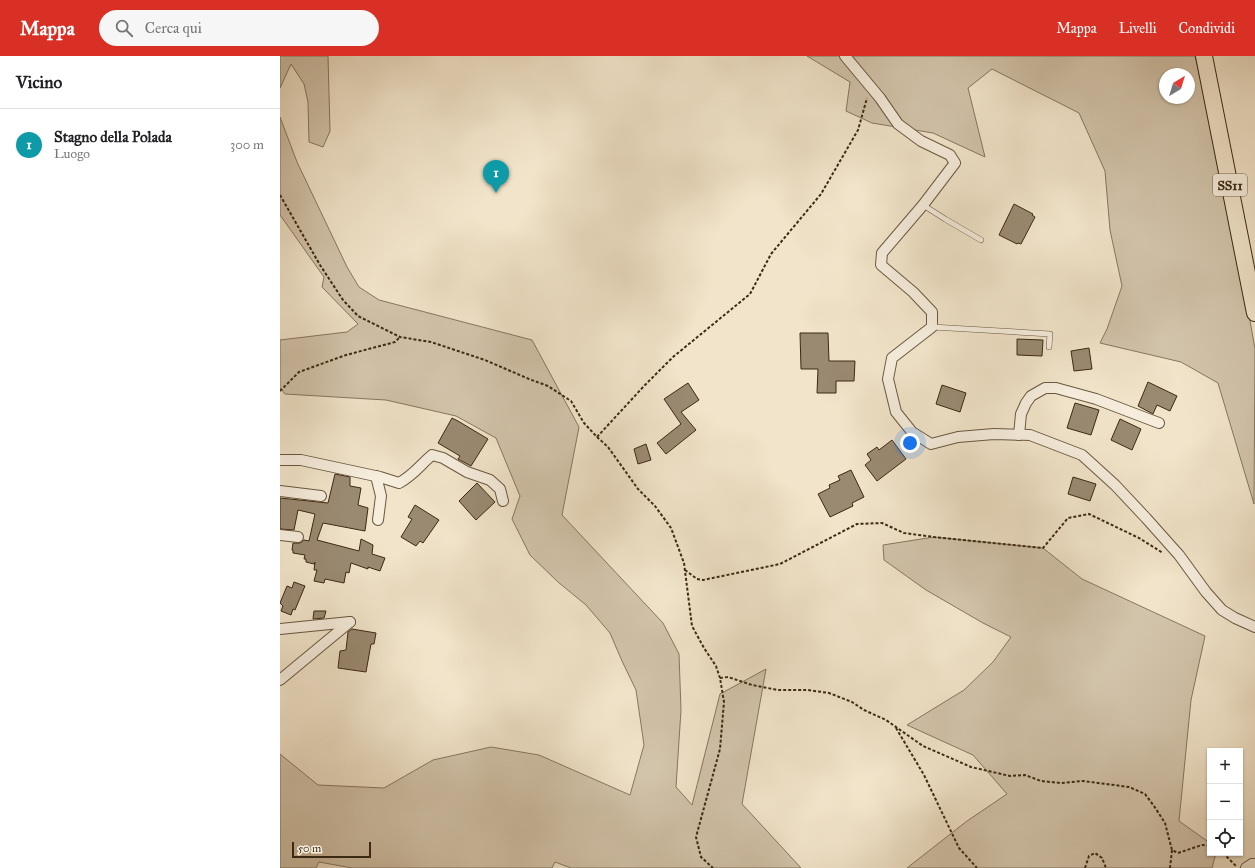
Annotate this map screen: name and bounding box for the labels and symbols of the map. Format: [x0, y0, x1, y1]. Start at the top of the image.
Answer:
north arrow [1159, 68, 1195, 104]
pin: 1 [483, 160, 509, 193]
road number: SS11 [1213, 174, 1247, 196]
your location [900, 433, 920, 453]
scale bar [292, 840, 371, 859]

